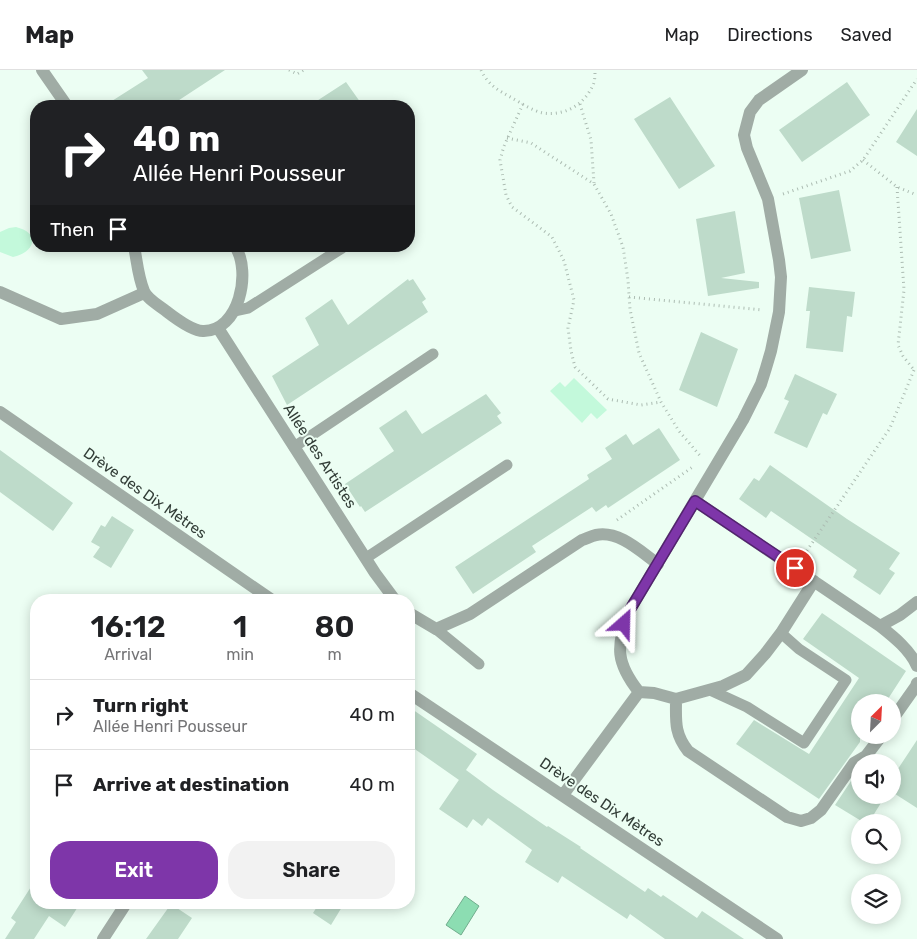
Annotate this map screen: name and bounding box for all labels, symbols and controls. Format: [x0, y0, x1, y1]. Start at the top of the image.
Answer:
text: Map [25, 21, 74, 49]
text: Map [664, 24, 699, 46]
text: Directions [727, 24, 813, 46]
text: Saved [841, 24, 892, 46]
text: 40 m [133, 118, 220, 160]
icon: right [50, 120, 115, 185]
text: Allée Henri Pousseur [133, 160, 345, 187]
icon: arrive [104, 215, 132, 243]
text: Then [50, 218, 94, 241]
street label: Allée des Artistes [280, 400, 361, 512]
street label: Drève des Dix Mètres [80, 444, 210, 543]
pin [774, 547, 816, 589]
icon: arrive [781, 554, 809, 582]
position arrow [597, 597, 649, 649]
text: 16:12 [90, 609, 166, 645]
text: 1 [233, 609, 247, 645]
text: 80 [315, 609, 355, 645]
text: Arrival [104, 645, 152, 664]
text: min [226, 645, 254, 664]
text: m [327, 645, 342, 664]
text: Turn right [93, 694, 188, 717]
north arrow [851, 694, 901, 744]
map controls [851, 694, 901, 924]
icon: right [50, 701, 78, 729]
text: 40 m [350, 703, 395, 726]
text: Allée Henri Pousseur [93, 717, 247, 736]
street label: Drève des Dix Mètres [536, 754, 668, 851]
button: sound [851, 754, 901, 804]
icon: arrive [50, 771, 78, 799]
text: Arrive at destination [93, 773, 289, 796]
text: 40 m [350, 773, 395, 796]
button: search [851, 814, 901, 864]
button: Exit [50, 841, 218, 899]
button: Share [228, 841, 395, 899]
button: layers [851, 874, 901, 924]

